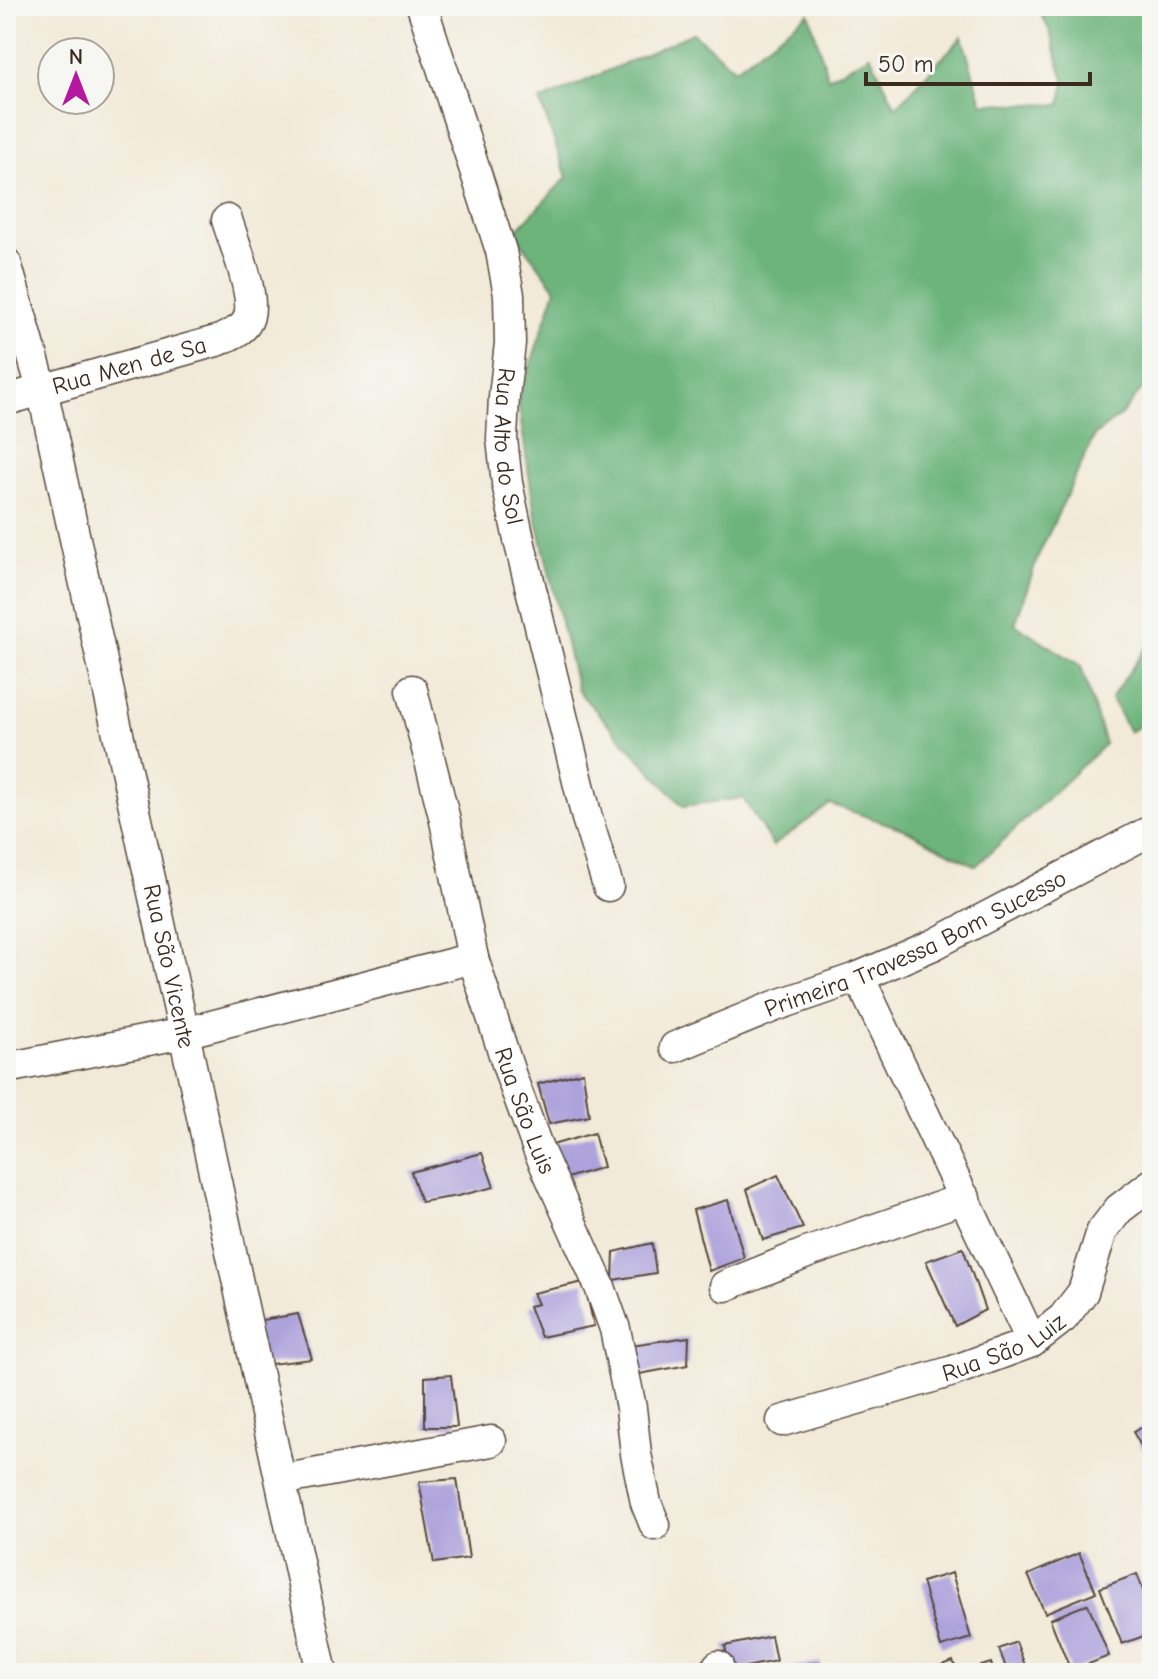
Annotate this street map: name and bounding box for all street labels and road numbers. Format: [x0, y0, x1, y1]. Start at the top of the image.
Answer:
street label: Rua Men de Sa [49, 331, 210, 400]
street label: Rua Alto do Sol [488, 366, 529, 527]
street label: Primeira Travessa Bom Sucesso [760, 864, 1071, 1023]
street label: Rua São Vicente [138, 882, 201, 1051]
street label: Rua São Luis [489, 1044, 561, 1178]
street label: Rua São Luiz [939, 1307, 1071, 1387]

